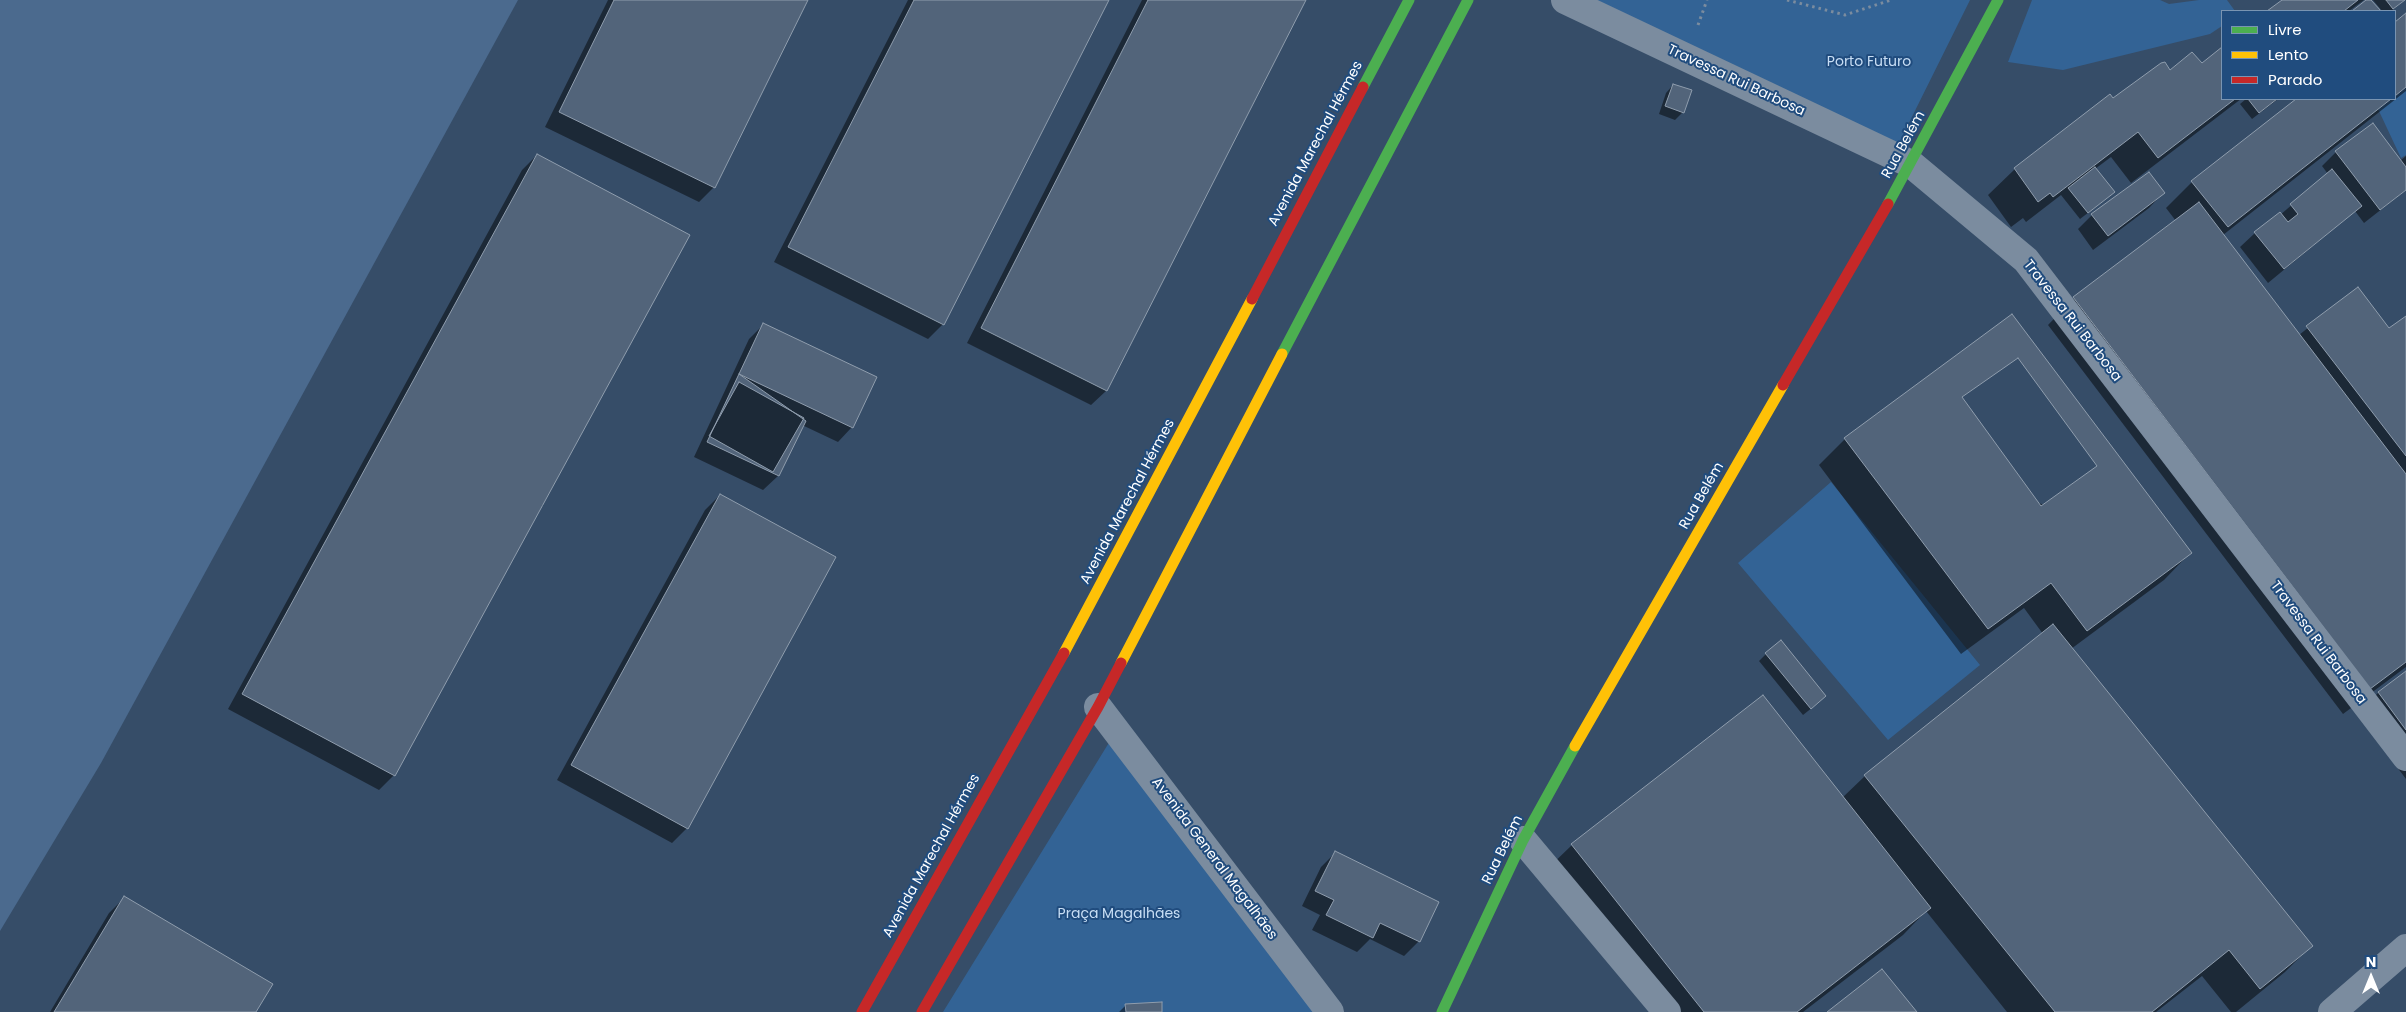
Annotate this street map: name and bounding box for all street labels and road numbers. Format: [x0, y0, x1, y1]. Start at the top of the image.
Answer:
street label: Travessa Rui Barbosa [1665, 42, 1807, 120]
street label: Avenida Marechal Hérmes [1265, 59, 1367, 229]
street label: Rua Belém [1879, 108, 1929, 182]
street label: Travessa Rui Barbosa [2019, 257, 2125, 385]
street label: Avenida Marechal Hérmes [1077, 417, 1179, 587]
street label: Rua Belém [1676, 460, 1728, 532]
street label: Travessa Rui Barbosa [2266, 578, 2370, 708]
street label: Avenida Marechal Hérmes [880, 771, 984, 941]
street label: Avenida General Magalhães [1148, 775, 1280, 943]
street label: Rua Belém [1479, 813, 1527, 887]

